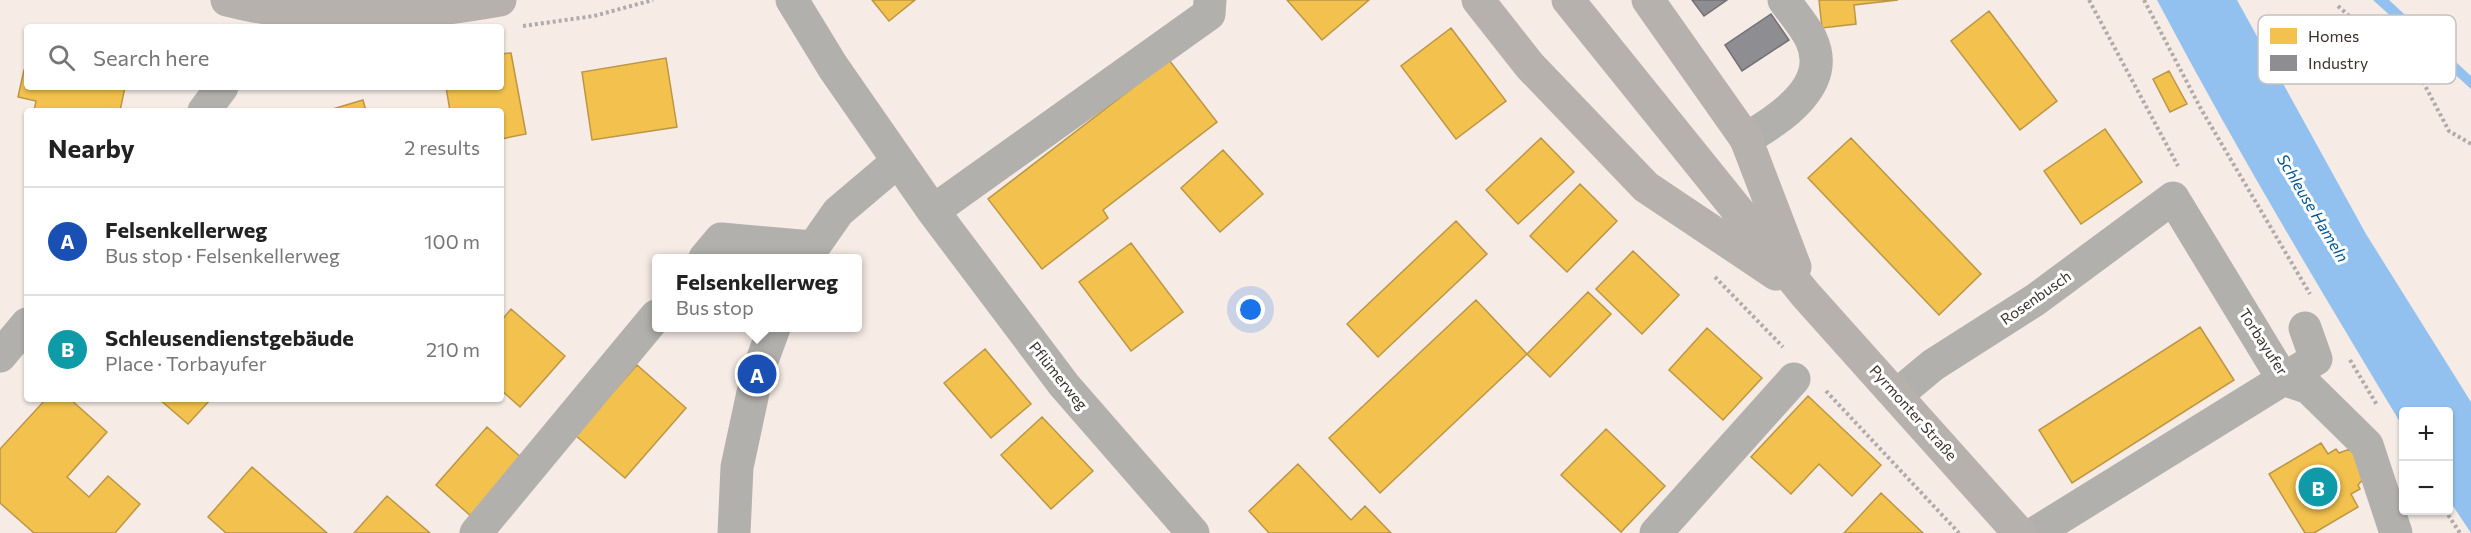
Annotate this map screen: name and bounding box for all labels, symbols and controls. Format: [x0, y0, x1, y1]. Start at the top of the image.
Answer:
legend [2258, 15, 2456, 84]
search box [24, 24, 504, 90]
text: Homes [2308, 26, 2359, 45]
icon: search [45, 41, 78, 74]
text: Search here [93, 44, 209, 71]
text: Industry [2308, 53, 2368, 72]
text: Nearby [48, 132, 135, 163]
text: 2 results [404, 135, 480, 159]
water label: Schleuse Hameln [2274, 150, 2353, 265]
text: Felsenkellerweg [105, 216, 267, 243]
text: A [60, 229, 75, 253]
text: 100 m [424, 229, 480, 253]
text: Bus stop · Felsenkellerweg [105, 243, 340, 267]
popup [652, 254, 862, 332]
street label: Rosenbusch [1997, 266, 2074, 328]
text: Felsenkellerweg [676, 268, 838, 295]
text: Bus stop [676, 295, 754, 319]
your location [1236, 295, 1265, 324]
street label: Torbayufer [2236, 305, 2292, 378]
text: Schleusendienstgebäude [105, 324, 354, 351]
text: B [61, 337, 74, 361]
text: 210 m [426, 337, 480, 361]
street label: Pflümerweg [1026, 338, 1092, 413]
text: Place · Torbayufer [105, 351, 267, 375]
pin: A [738, 352, 777, 397]
street label: Pyrmonter Straße [1866, 361, 1961, 464]
map controls [2399, 407, 2453, 515]
button: + [2399, 407, 2453, 461]
button: − [2399, 461, 2453, 515]
pin: B [2298, 464, 2338, 510]

